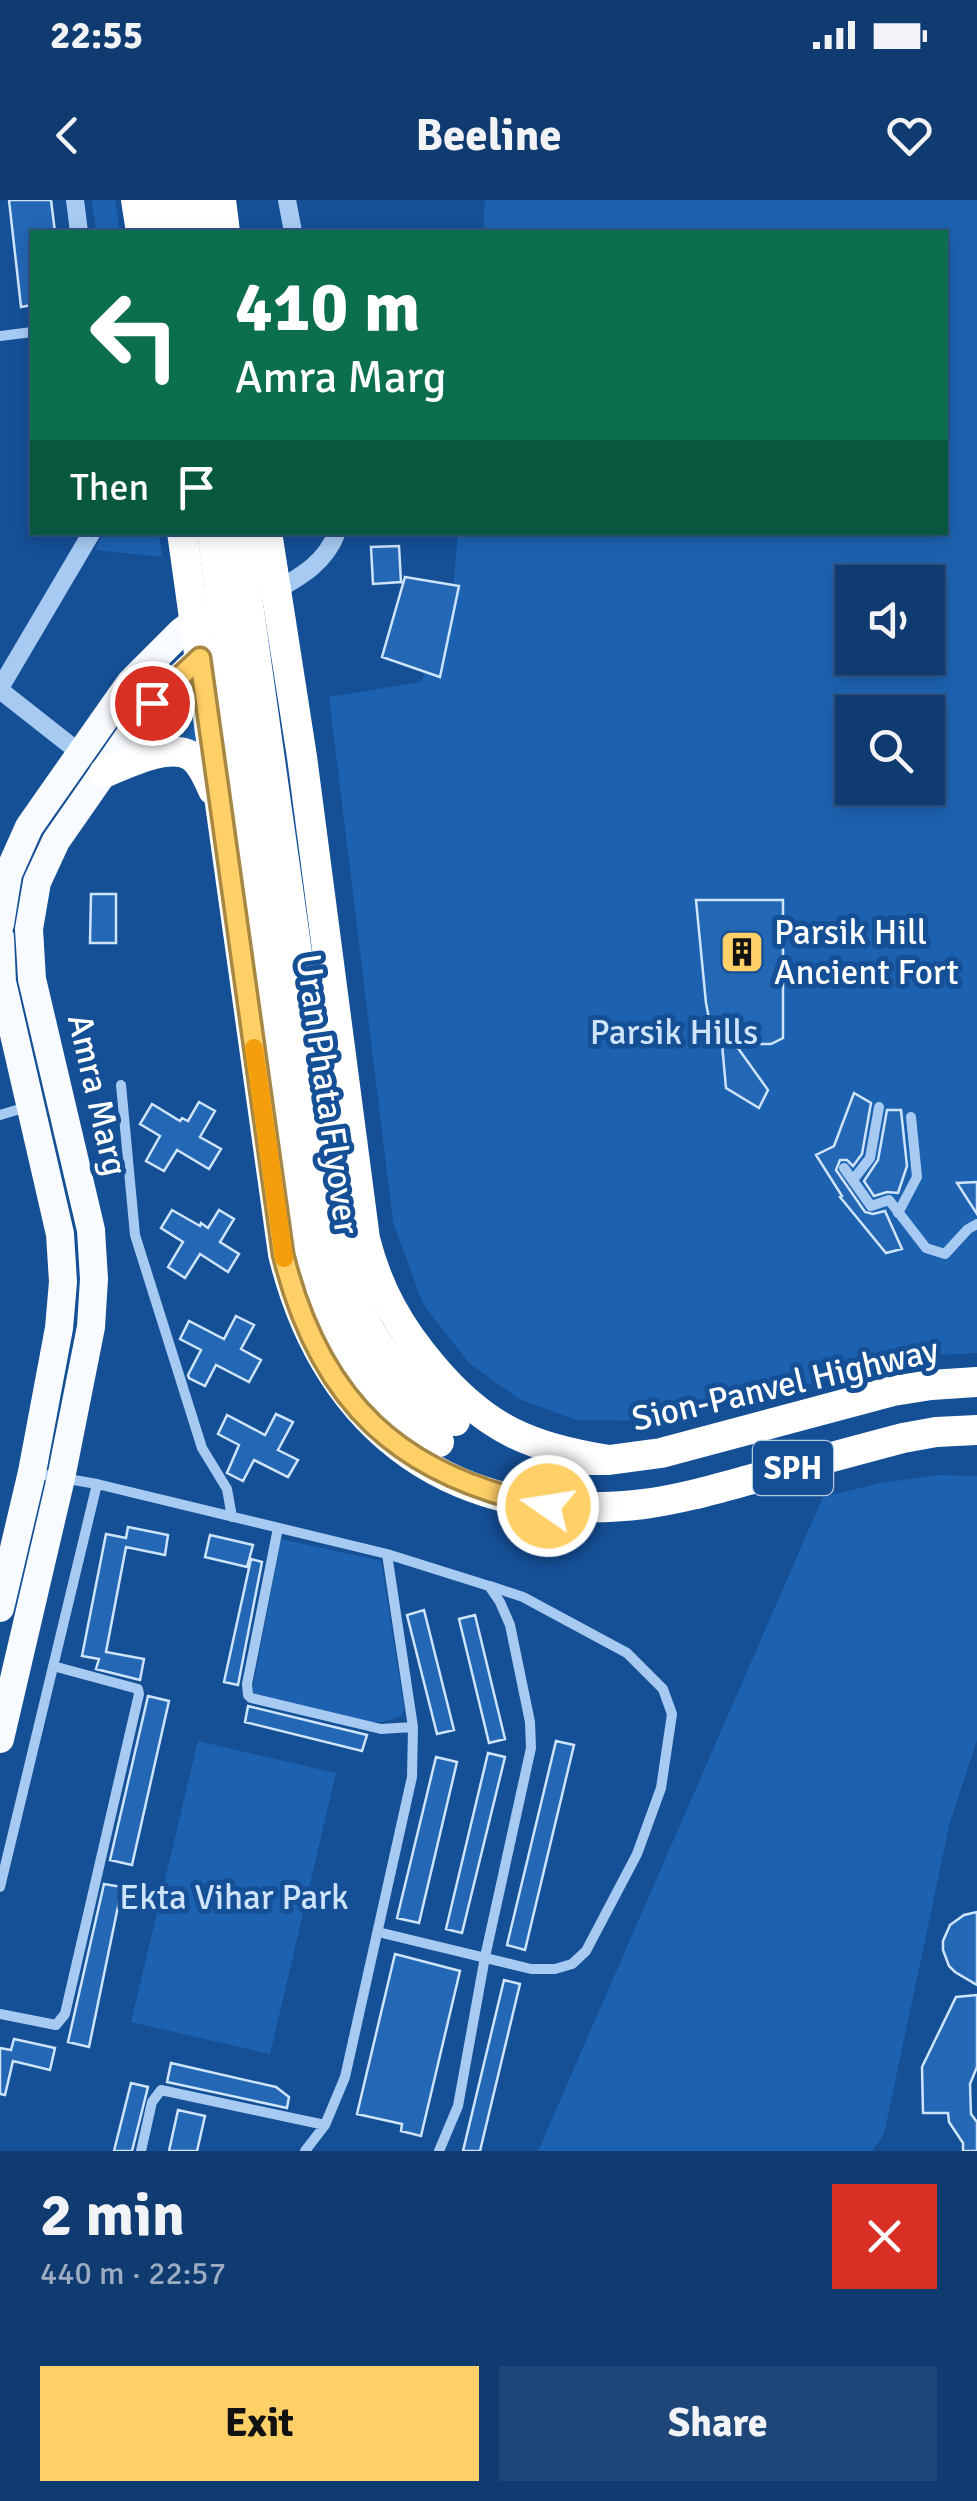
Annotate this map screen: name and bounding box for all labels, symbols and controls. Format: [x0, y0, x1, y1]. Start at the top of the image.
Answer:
text: 22:55 [50, 12, 143, 59]
icon: back [40, 108, 95, 163]
text: Beeline [415, 108, 562, 163]
icon: heart [882, 108, 937, 163]
text: 410 m [235, 264, 420, 350]
icon: left [70, 270, 200, 400]
text: Amra Marg [235, 350, 446, 405]
icon: arrive [169, 460, 224, 515]
text: Then [70, 464, 149, 511]
map controls [835, 565, 945, 805]
button: sound [835, 565, 945, 675]
pin [110, 661, 195, 746]
icon: arrive [125, 676, 180, 731]
button: search [835, 695, 945, 805]
place label: Parsik Hill Ancient Fort [774, 911, 959, 994]
building icon: Parsik Hill Ancient Fort [719, 929, 765, 975]
street label: Uran Phata Flyover [287, 951, 368, 1237]
street label: Amra Marg [58, 1010, 137, 1180]
park label: Parsik Hills [590, 1011, 758, 1054]
street label: Sion-Panvel Highway [628, 1328, 943, 1441]
road number: SPH [753, 1441, 833, 1495]
position arrow [496, 1454, 600, 1558]
park label: Ekta Vihar Park [119, 1876, 349, 1919]
text: 2 min [40, 2179, 185, 2253]
button: close [832, 2184, 937, 2289]
text: 440 m · 22:57 [40, 2254, 226, 2293]
button: Exit [40, 2366, 479, 2481]
button: Share [499, 2366, 937, 2481]

